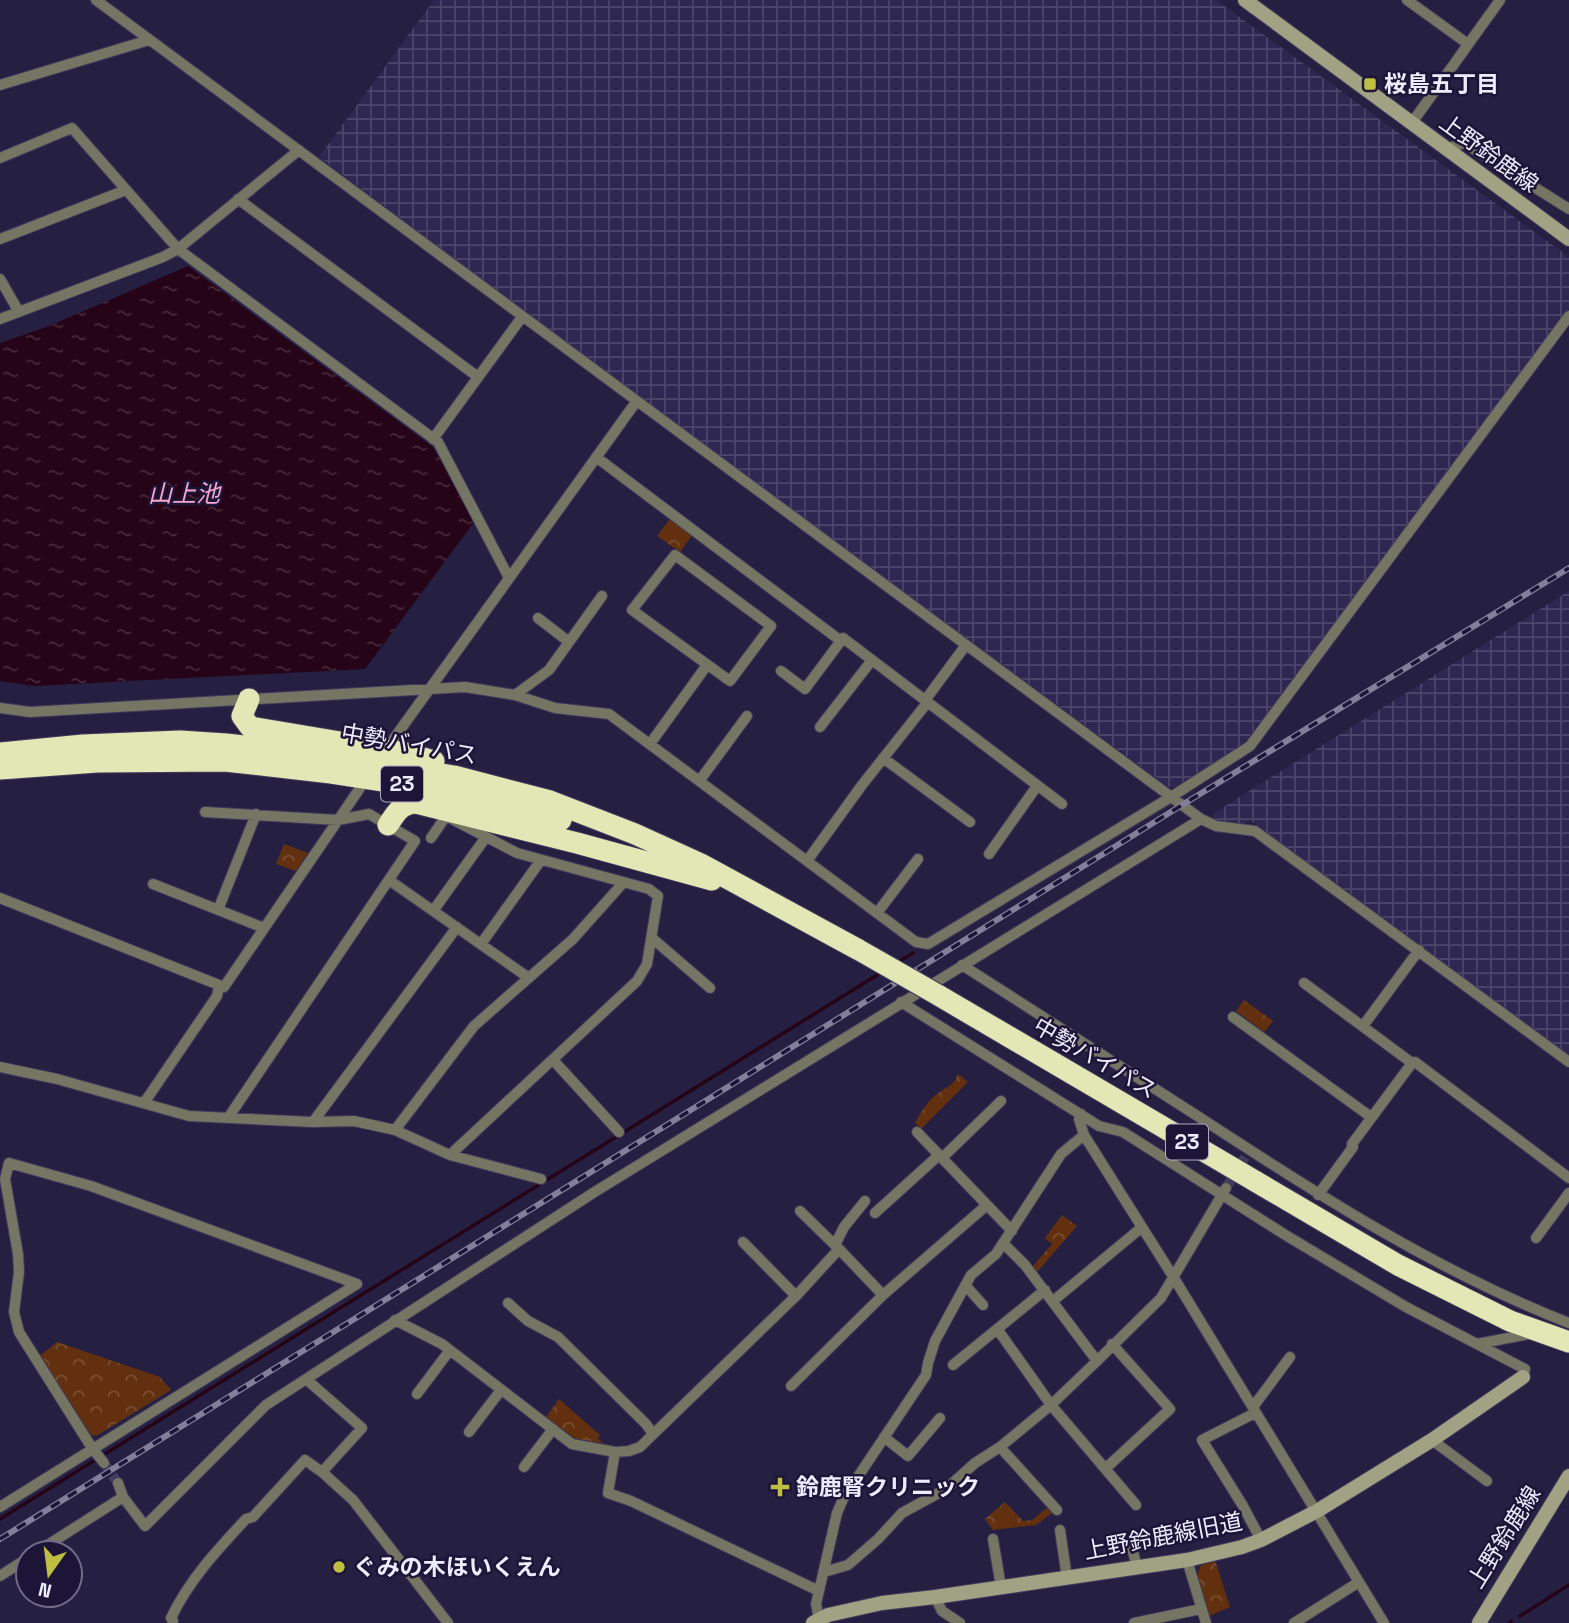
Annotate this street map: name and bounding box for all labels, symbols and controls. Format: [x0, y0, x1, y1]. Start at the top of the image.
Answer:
place label: 桜島五丁目 [1384, 69, 1499, 99]
marker: 桜島五丁目 [1362, 76, 1378, 92]
street label: 上野鈴鹿線 [1434, 107, 1544, 199]
water label: 山上池 [148, 478, 222, 509]
street label: 中勢バイパス [339, 717, 479, 771]
road number: 23 [381, 766, 423, 802]
street label: 中勢バイパス [1028, 1011, 1162, 1105]
road number: 23 [1166, 1124, 1208, 1160]
place label: 鈴鹿腎クリニック [796, 1472, 980, 1502]
marker: 鈴鹿腎クリニック [770, 1477, 790, 1497]
street label: 上野鈴鹿線 [1461, 1480, 1547, 1594]
street label: 上野鈴鹿線旧道 [1081, 1506, 1245, 1566]
north arrow [14, 1539, 84, 1609]
place label: ぐみの木ほいくえん [353, 1552, 561, 1582]
marker: ぐみの木ほいくえん [331, 1559, 347, 1575]
text: N [36, 1576, 54, 1604]

